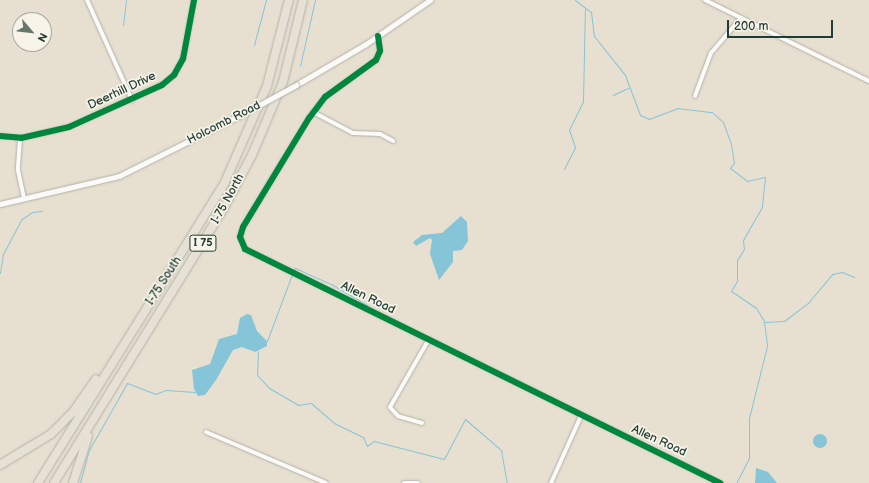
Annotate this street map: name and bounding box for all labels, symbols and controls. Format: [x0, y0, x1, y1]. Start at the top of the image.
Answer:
north arrow [12, 12, 52, 52]
scale bar [729, 12, 835, 38]
text: 200 m [734, 19, 768, 34]
text: N [34, 31, 50, 44]
street label: Deerhill Drive [86, 69, 158, 113]
street label: Holcomb Road [185, 98, 263, 148]
street label: I-75 North [208, 172, 248, 226]
road number: I 75 [189, 234, 217, 252]
street label: I-75 South [143, 254, 185, 308]
street label: Allen Road [338, 279, 398, 317]
street label: Allen Road [629, 422, 689, 460]

